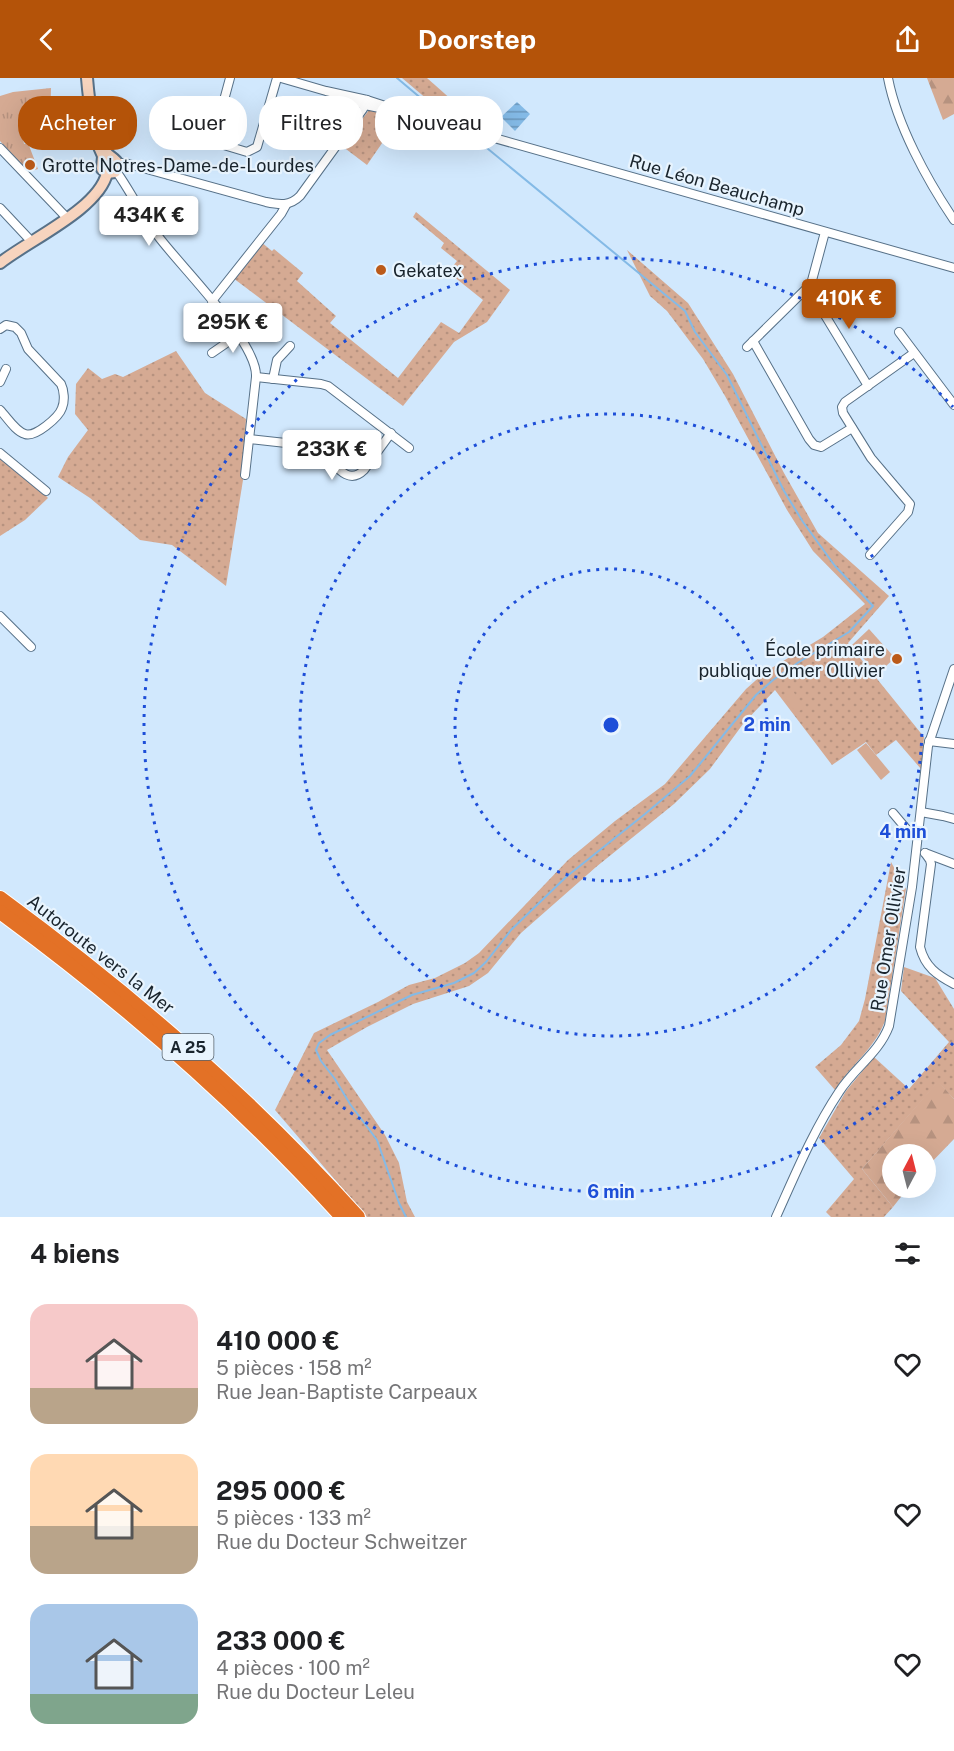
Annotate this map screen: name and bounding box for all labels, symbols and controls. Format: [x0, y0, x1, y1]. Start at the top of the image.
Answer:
icon: back [30, 23, 63, 56]
text: Doorstep [418, 23, 536, 55]
icon: share [891, 23, 924, 56]
chip: Acheter [18, 96, 137, 150]
chip: Louer [149, 96, 247, 150]
chip: Filtres [259, 96, 363, 150]
chip: Nouveau [375, 96, 503, 150]
street label: Rue Léon Beauchamp [627, 150, 807, 220]
place label: Grotte Notres-Dame-de-Lourdes [42, 155, 314, 176]
marker: Grotte Notres-Dame-de-Lourdes [23, 158, 37, 172]
pin: 434K € [100, 196, 198, 247]
text: 434K € [113, 203, 185, 227]
place label: Gekatex [393, 260, 462, 281]
marker: Gekatex [374, 263, 388, 277]
pin: 410K € [800, 279, 898, 330]
text: 410K € [816, 286, 882, 310]
pin: 295K € [184, 303, 282, 354]
text: 295K € [197, 310, 269, 334]
pin: 233K € [283, 430, 381, 481]
text: 233K € [296, 437, 368, 461]
place label: École primaire publique Omer Ollivier [698, 638, 885, 681]
marker: École primaire publique Omer Ollivier [890, 652, 904, 666]
text: 2 min [743, 714, 791, 735]
centre of rings [601, 715, 621, 735]
text: 4 min [879, 821, 927, 842]
street label: Rue Omer Ollivier [866, 865, 910, 1013]
street label: Autoroute vers la Mer [23, 890, 179, 1018]
road number: A 25 [162, 1034, 213, 1060]
north arrow [882, 1144, 936, 1198]
map controls [882, 1144, 936, 1198]
text: 6 min [587, 1181, 635, 1202]
icon: filters [891, 1237, 924, 1270]
text: 4 biens [30, 1238, 120, 1269]
text: 410 000 € [216, 1325, 340, 1356]
icon: home [78, 1328, 150, 1400]
icon: heart [891, 1348, 924, 1381]
text: 5 pièces · 158 m² [216, 1356, 372, 1380]
text: Rue Jean-Baptiste Carpeaux [216, 1380, 478, 1404]
text: 295 000 € [216, 1475, 346, 1506]
icon: home [78, 1478, 150, 1550]
icon: heart [891, 1498, 924, 1531]
text: 5 pièces · 133 m² [216, 1506, 371, 1530]
text: Rue du Docteur Schweitzer [216, 1530, 467, 1554]
text: 233 000 € [216, 1625, 346, 1656]
icon: home [78, 1628, 150, 1700]
icon: heart [891, 1648, 924, 1681]
text: 4 pièces · 100 m² [216, 1656, 370, 1680]
text: Rue du Docteur Leleu [216, 1680, 415, 1704]

